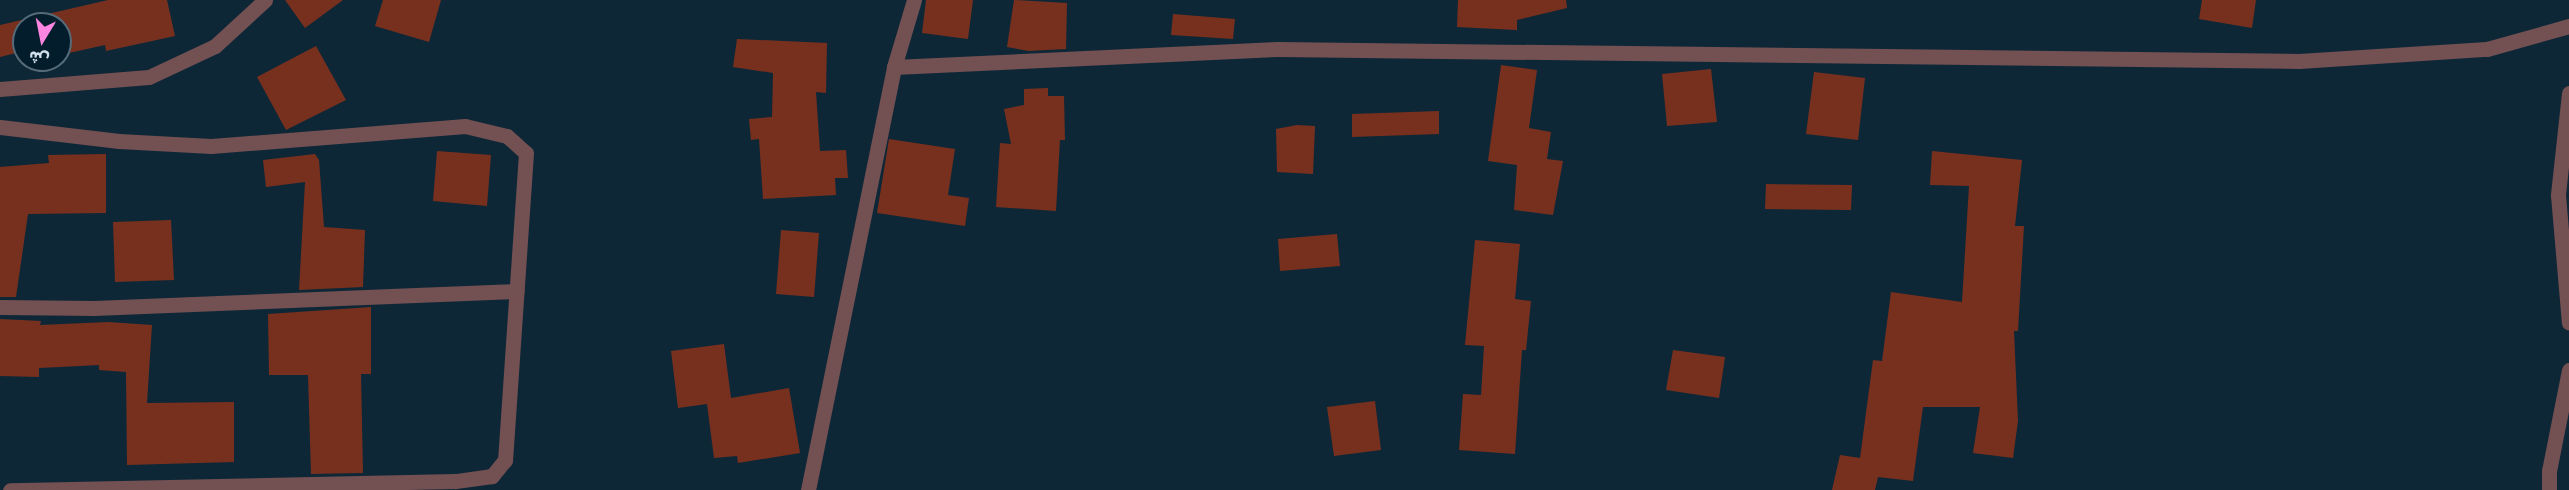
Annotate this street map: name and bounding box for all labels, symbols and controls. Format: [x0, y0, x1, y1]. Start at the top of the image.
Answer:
north arrow [12, 12, 72, 72]
text: ش [27, 47, 51, 69]

